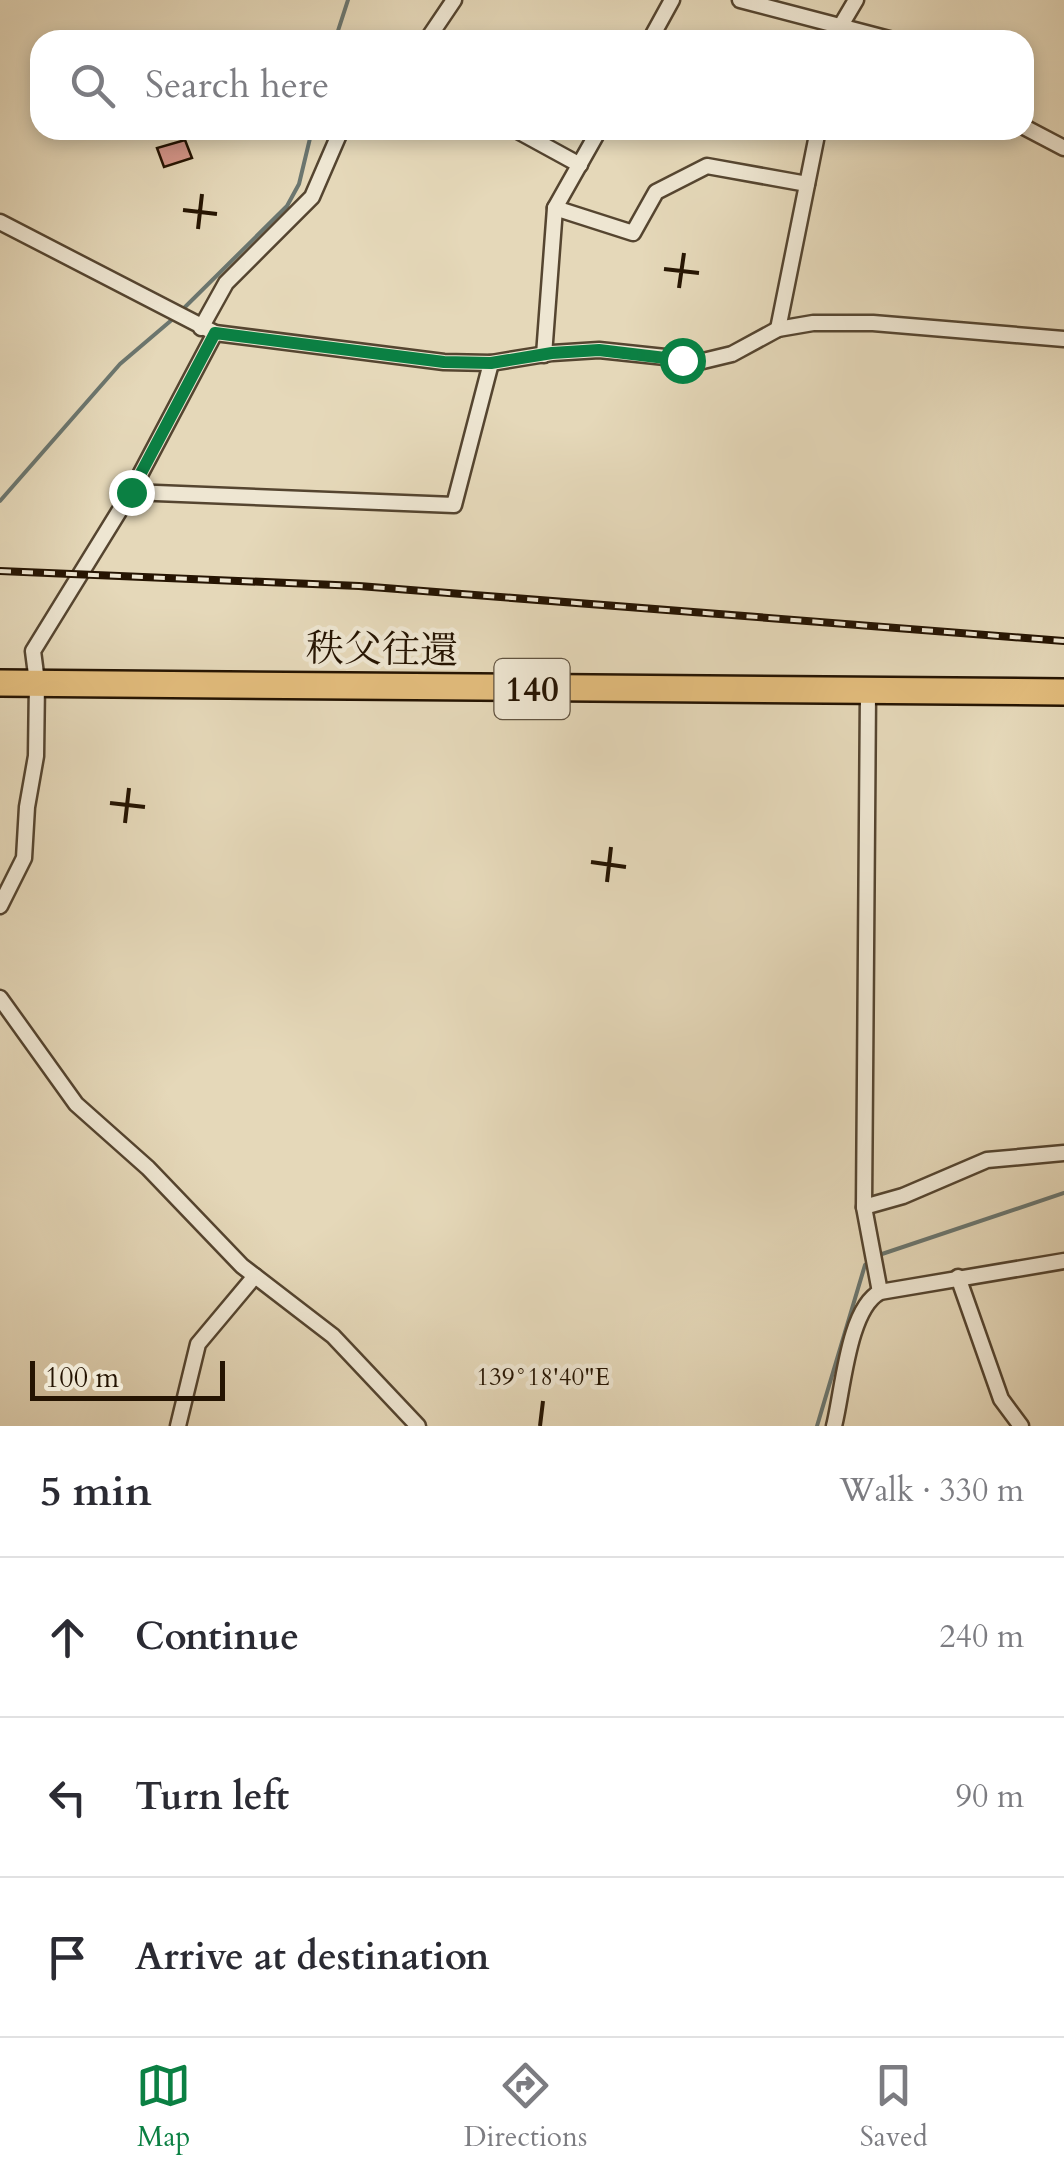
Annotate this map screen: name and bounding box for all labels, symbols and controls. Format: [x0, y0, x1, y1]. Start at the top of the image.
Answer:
search box [30, 30, 1034, 140]
icon: search [65, 58, 120, 113]
text: Search here [145, 59, 329, 111]
route start [660, 338, 706, 384]
route end [109, 470, 155, 516]
street label: 秩父往還 [306, 623, 458, 677]
road number: 140 [494, 659, 570, 719]
scale bar [30, 1356, 225, 1400]
text: 100 m [45, 1359, 119, 1397]
text: 139°18'40"E [476, 1360, 610, 1394]
text: 5 min [40, 1463, 152, 1520]
text: Walk · 330 m [839, 1469, 1024, 1513]
icon: ahead [40, 1610, 95, 1665]
text: Continue [135, 1611, 299, 1663]
text: 240 m [939, 1615, 1024, 1659]
icon: left [40, 1770, 95, 1825]
text: Turn left [135, 1771, 289, 1823]
text: 90 m [956, 1775, 1024, 1819]
icon: arrive [40, 1930, 95, 1985]
text: Arrive at destination [135, 1931, 490, 1983]
tab: Map [136, 2058, 191, 2156]
tab: Directions [464, 2058, 587, 2156]
tab: Saved [860, 2058, 928, 2156]

